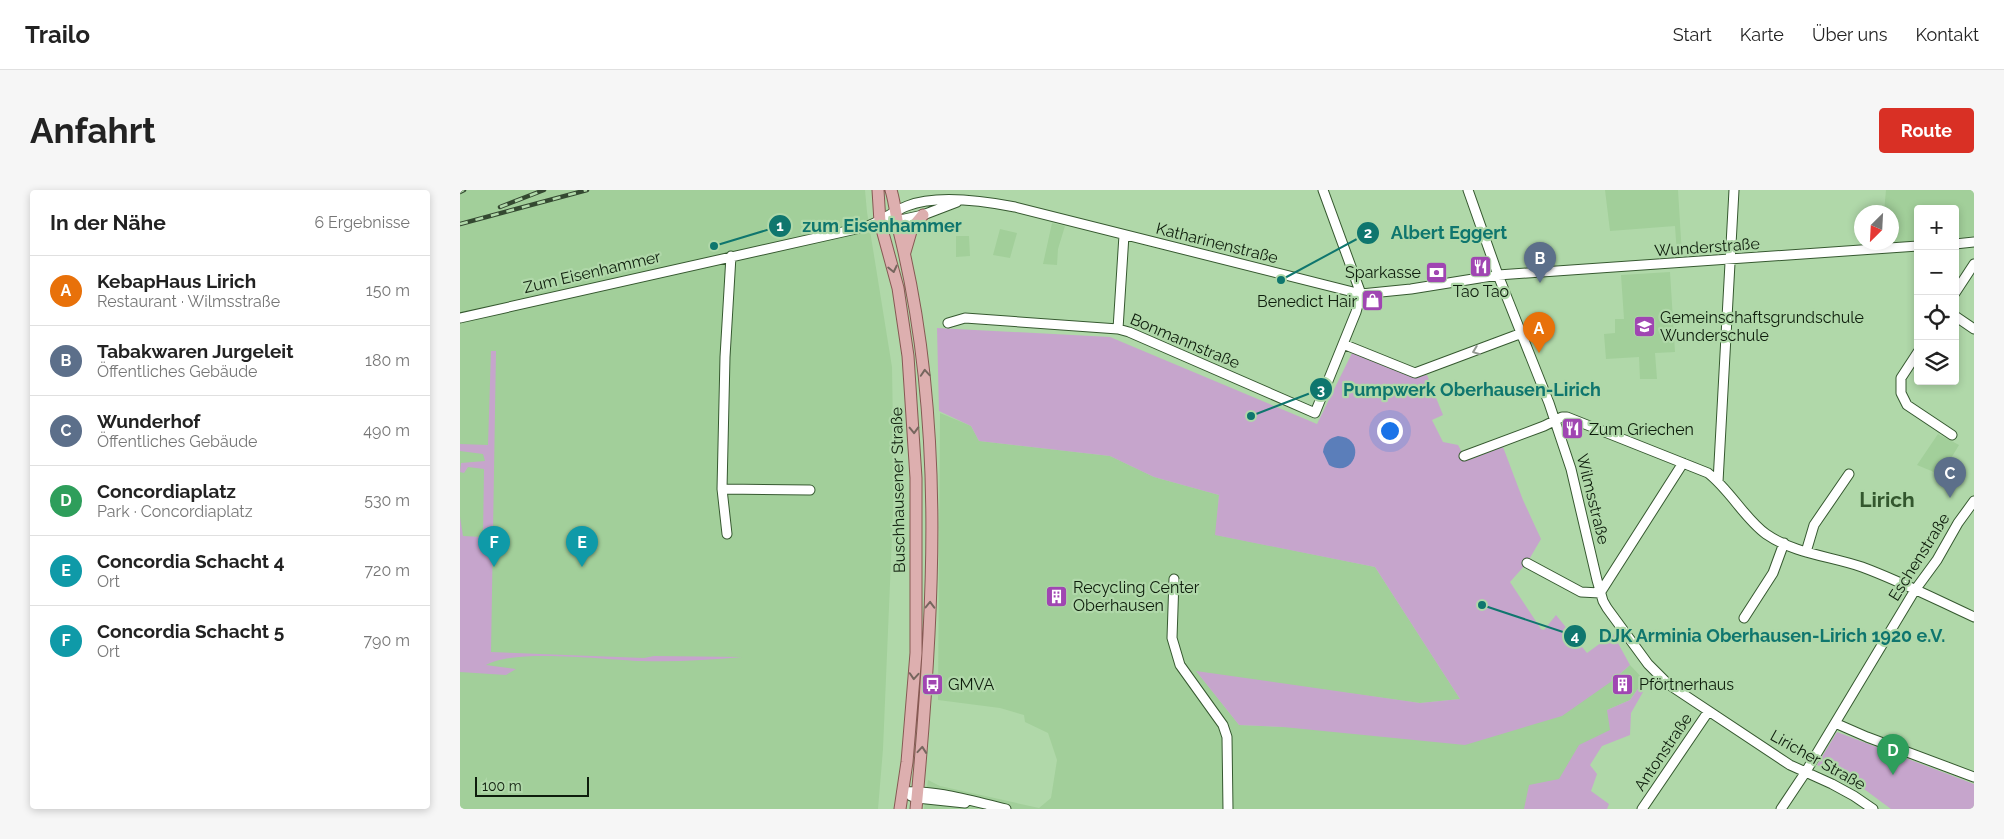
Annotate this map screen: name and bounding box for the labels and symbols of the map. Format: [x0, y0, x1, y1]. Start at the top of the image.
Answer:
north arrow [1854, 205, 1899, 250]
callout: zum Eisenhammer [767, 209, 972, 242]
text: zum Eisenhammer [802, 215, 962, 236]
callout: Albert Eggert [1356, 216, 1517, 249]
text: 1 [776, 217, 784, 235]
street label: Katharinenstraße [1154, 219, 1280, 267]
text: Albert Eggert [1391, 222, 1507, 243]
text: 2 [1364, 224, 1372, 242]
street label: Wunderstraße [1654, 234, 1760, 260]
pin: B [1524, 242, 1556, 283]
street label: Zum Eisenhammer [522, 247, 663, 297]
restaurant icon: Tao Tao [1469, 255, 1493, 279]
bank icon: Sparkasse [1425, 260, 1449, 284]
place label: Sparkasse [1345, 263, 1421, 282]
one-way arrow [887, 264, 898, 273]
place label: Tao Tao [1453, 282, 1509, 301]
shop icon: Benedict Hair [1361, 289, 1385, 313]
place label: Benedict Hair [1257, 292, 1357, 311]
place label: Gemeinschaftsgrundschule Wunderschule [1660, 308, 1864, 345]
street label: Bonmannstraße [1127, 309, 1243, 373]
pin: A [1523, 312, 1555, 353]
school or university icon: Gemeinschaftsgrundschule Wunderschule [1632, 314, 1656, 338]
one-way arrow [1472, 345, 1481, 355]
one-way arrow [919, 368, 930, 376]
callout: Pumpwerk Oberhausen-Lirich [1308, 373, 1611, 406]
text: Pumpwerk Oberhausen-Lirich [1343, 379, 1601, 400]
text: 3 [1317, 381, 1325, 399]
street label: Buschhausener Straße [887, 407, 909, 573]
restaurant icon: Zum Griechen [1561, 417, 1585, 441]
your location [1377, 418, 1403, 444]
place label: Zum Griechen [1589, 420, 1694, 439]
one-way arrow [908, 426, 919, 434]
street label: Wilmsstraße [1573, 452, 1613, 546]
pin: C [1934, 457, 1966, 498]
district label: Lirich [1859, 487, 1915, 512]
street label: Eschenstraße [1884, 510, 1954, 604]
pin: F [478, 526, 510, 567]
pin: E [566, 526, 598, 567]
place label: Recycling Center Oberhausen [1073, 578, 1200, 615]
building icon: Recycling Center Oberhausen [1045, 584, 1069, 608]
one-way arrow [924, 601, 935, 609]
callout: DJK Arminia Oberhausen-Lirich 1920 e.V. [1563, 620, 1955, 653]
text: DJK Arminia Oberhausen-Lirich 1920 e.V. [1599, 625, 1945, 646]
text: 4 [1571, 627, 1580, 645]
bus stop icon: GMVA [920, 672, 944, 696]
building icon: Pförtnerhaus [1611, 672, 1635, 696]
one-way arrow [909, 673, 920, 681]
place label: GMVA [948, 675, 994, 694]
place label: Pförtnerhaus [1639, 675, 1734, 694]
street label: Antonstraße [1630, 709, 1696, 795]
street label: Liricher Straße [1767, 726, 1869, 794]
pin: D [1877, 734, 1909, 775]
one-way arrow [916, 745, 927, 753]
scale bar [475, 774, 589, 797]

